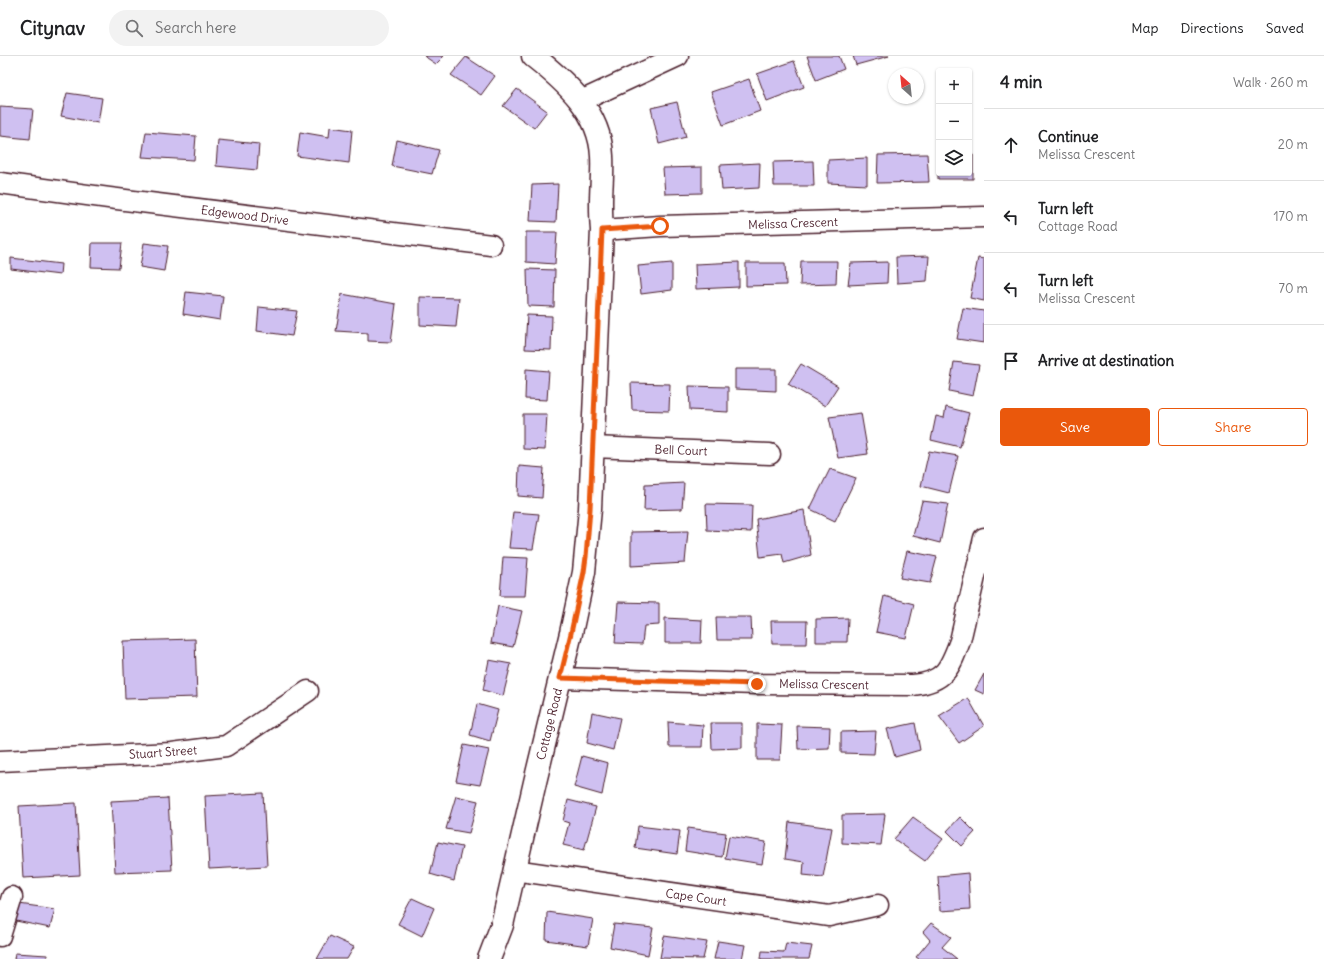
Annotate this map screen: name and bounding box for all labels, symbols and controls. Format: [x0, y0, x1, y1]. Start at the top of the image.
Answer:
search box [109, 10, 389, 46]
text: Citynav [20, 16, 85, 40]
icon: search [123, 17, 145, 39]
text: Search here [155, 18, 236, 37]
text: Map [1131, 19, 1158, 37]
text: Directions [1180, 19, 1244, 37]
text: Saved [1266, 19, 1304, 37]
north arrow [888, 68, 924, 104]
map controls [936, 68, 972, 176]
button: + [936, 68, 972, 104]
text: 4 min [1000, 71, 1042, 93]
text: Walk · 260 m [1233, 74, 1308, 91]
button: − [936, 104, 972, 140]
text: Continue [1038, 127, 1099, 146]
icon: ahead [1000, 134, 1022, 156]
text: 20 m [1278, 136, 1308, 153]
button: layers [936, 140, 972, 176]
text: Melissa Crescent [1038, 146, 1135, 163]
text: Turn left [1038, 199, 1093, 218]
street label: Edgewood Drive [200, 202, 290, 228]
icon: left [1000, 206, 1022, 228]
text: 170 m [1273, 208, 1308, 225]
street label: Melissa Crescent [748, 214, 838, 232]
route start [651, 217, 669, 235]
text: Cottage Road [1038, 218, 1118, 235]
text: Turn left [1038, 271, 1093, 290]
icon: left [1000, 278, 1022, 300]
text: 70 m [1279, 280, 1308, 297]
text: Melissa Crescent [1038, 290, 1135, 307]
icon: arrive [1000, 350, 1022, 372]
text: Arrive at destination [1038, 351, 1174, 370]
button: Save [1000, 408, 1150, 446]
button: Share [1158, 408, 1308, 446]
street label: Bell Court [654, 442, 708, 458]
route end [748, 675, 766, 693]
street label: Melissa Crescent [779, 676, 869, 692]
street label: Cottage Road [533, 687, 565, 761]
street label: Stuart Street [128, 742, 198, 762]
street label: Cape Court [665, 885, 727, 909]

